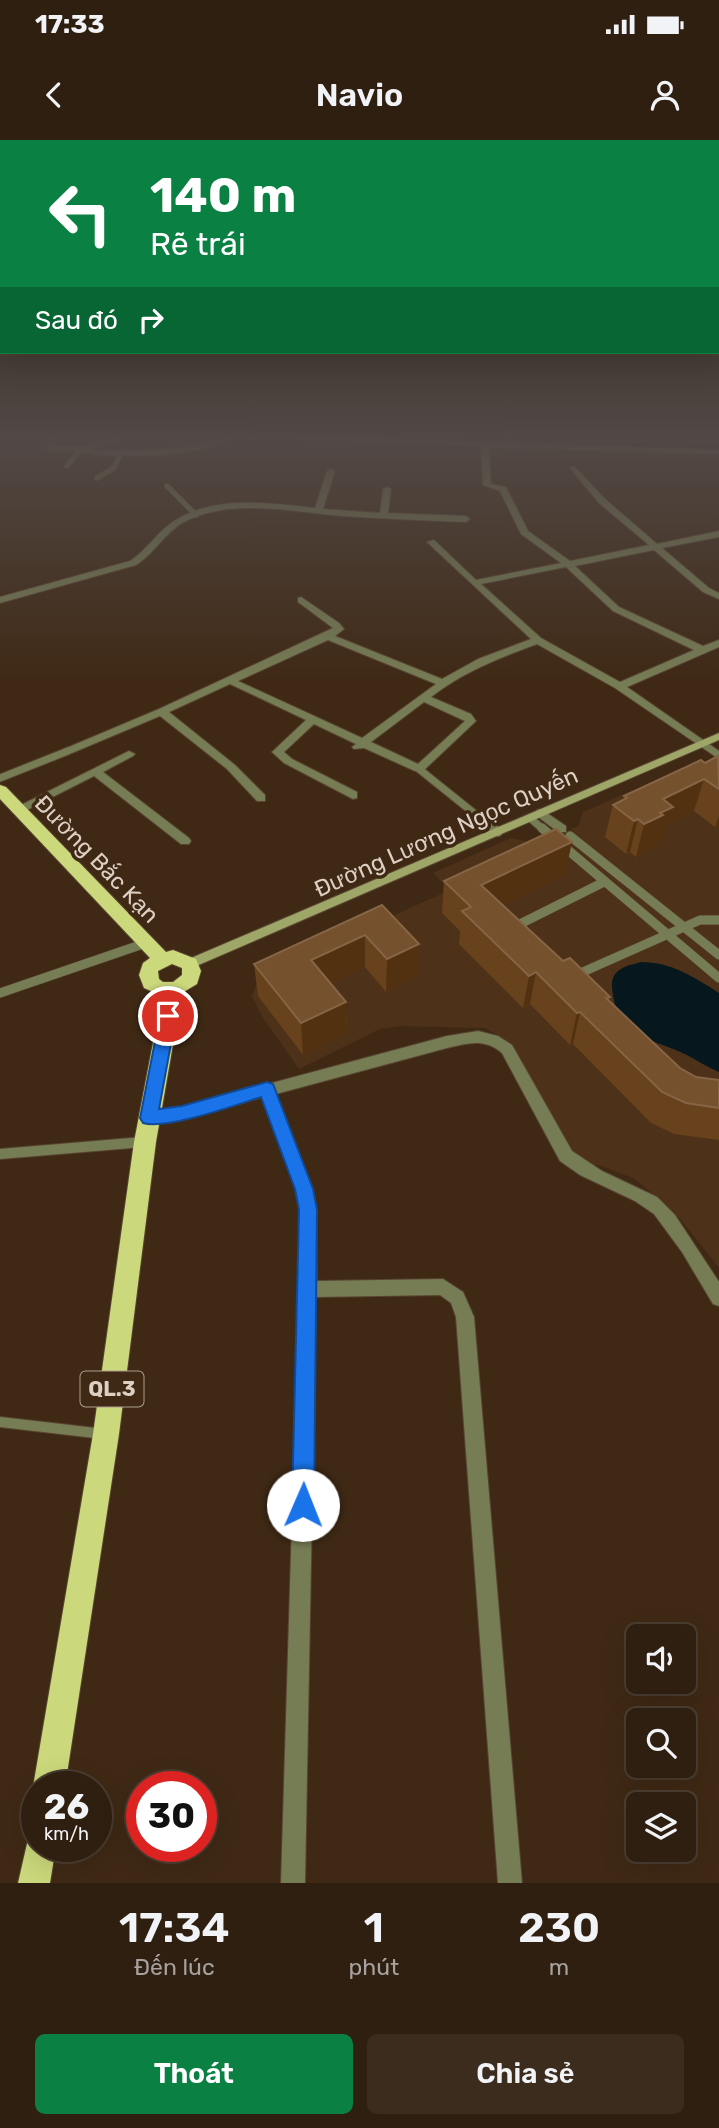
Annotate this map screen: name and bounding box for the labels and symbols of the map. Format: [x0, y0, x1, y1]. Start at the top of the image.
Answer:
street label: Đường Lương Ngọc Quyến [310, 761, 582, 903]
street label: Đường Bắc Kạn [29, 789, 165, 929]
pin [138, 986, 198, 1046]
road number: QL.3 [80, 1372, 144, 1406]
position arrow [266, 1468, 340, 1542]
speed limit sign: 30 [126, 1771, 217, 1862]

